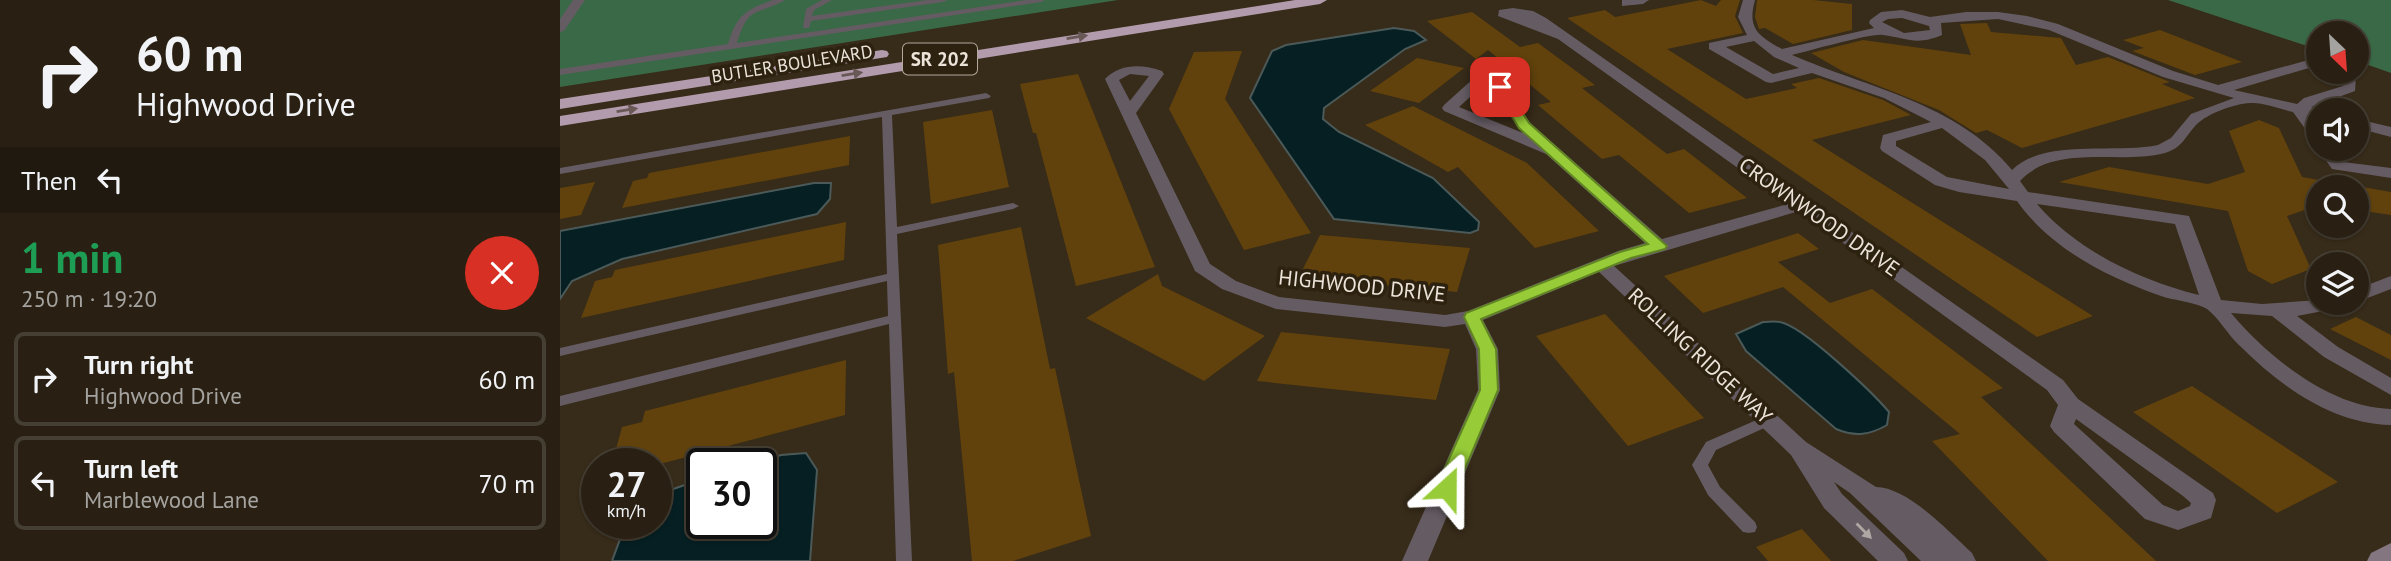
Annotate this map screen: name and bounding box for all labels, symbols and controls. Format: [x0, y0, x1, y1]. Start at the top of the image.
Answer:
text: 60 m [136, 21, 243, 85]
north arrow [2306, 21, 2370, 84]
map controls [2306, 21, 2369, 315]
icon: right [21, 28, 112, 119]
one-way arrow [1066, 31, 1088, 42]
street label: BUTLER BOULEVARD [710, 39, 874, 88]
road number: SR 202 [903, 44, 977, 74]
pin [1470, 57, 1530, 117]
one-way arrow [841, 68, 863, 79]
icon: arrive [1481, 68, 1519, 106]
text: Highwood Drive [136, 83, 356, 125]
button: sound [2306, 98, 2369, 161]
one-way arrow [616, 104, 638, 115]
street label: CROWNWOOD DRIVE [1734, 151, 1905, 282]
icon: left [91, 161, 129, 199]
text: Then [21, 164, 77, 197]
button: search [2306, 175, 2369, 238]
text: 1 min [21, 230, 123, 285]
button: close [465, 236, 539, 310]
button: layers [2306, 252, 2369, 315]
street label: HIGHWOOD DRIVE [1277, 263, 1447, 308]
street label: ROLLING RIDGE WAY [1623, 282, 1778, 430]
text: 250 m · 19:20 [21, 284, 157, 313]
text: Turn right [84, 348, 193, 381]
icon: right [25, 360, 63, 398]
text: 60 m [479, 363, 535, 396]
text: Highwood Drive [84, 381, 242, 410]
speed limit sign: 30 [686, 448, 777, 539]
position arrow [1410, 451, 1484, 525]
text: Turn left [84, 452, 178, 485]
text: 27 [607, 461, 646, 507]
icon: left [25, 464, 63, 502]
text: 70 m [479, 467, 535, 500]
text: Marblewood Lane [84, 485, 259, 514]
text: km/h [607, 499, 646, 522]
one-way arrow [1855, 523, 1872, 539]

